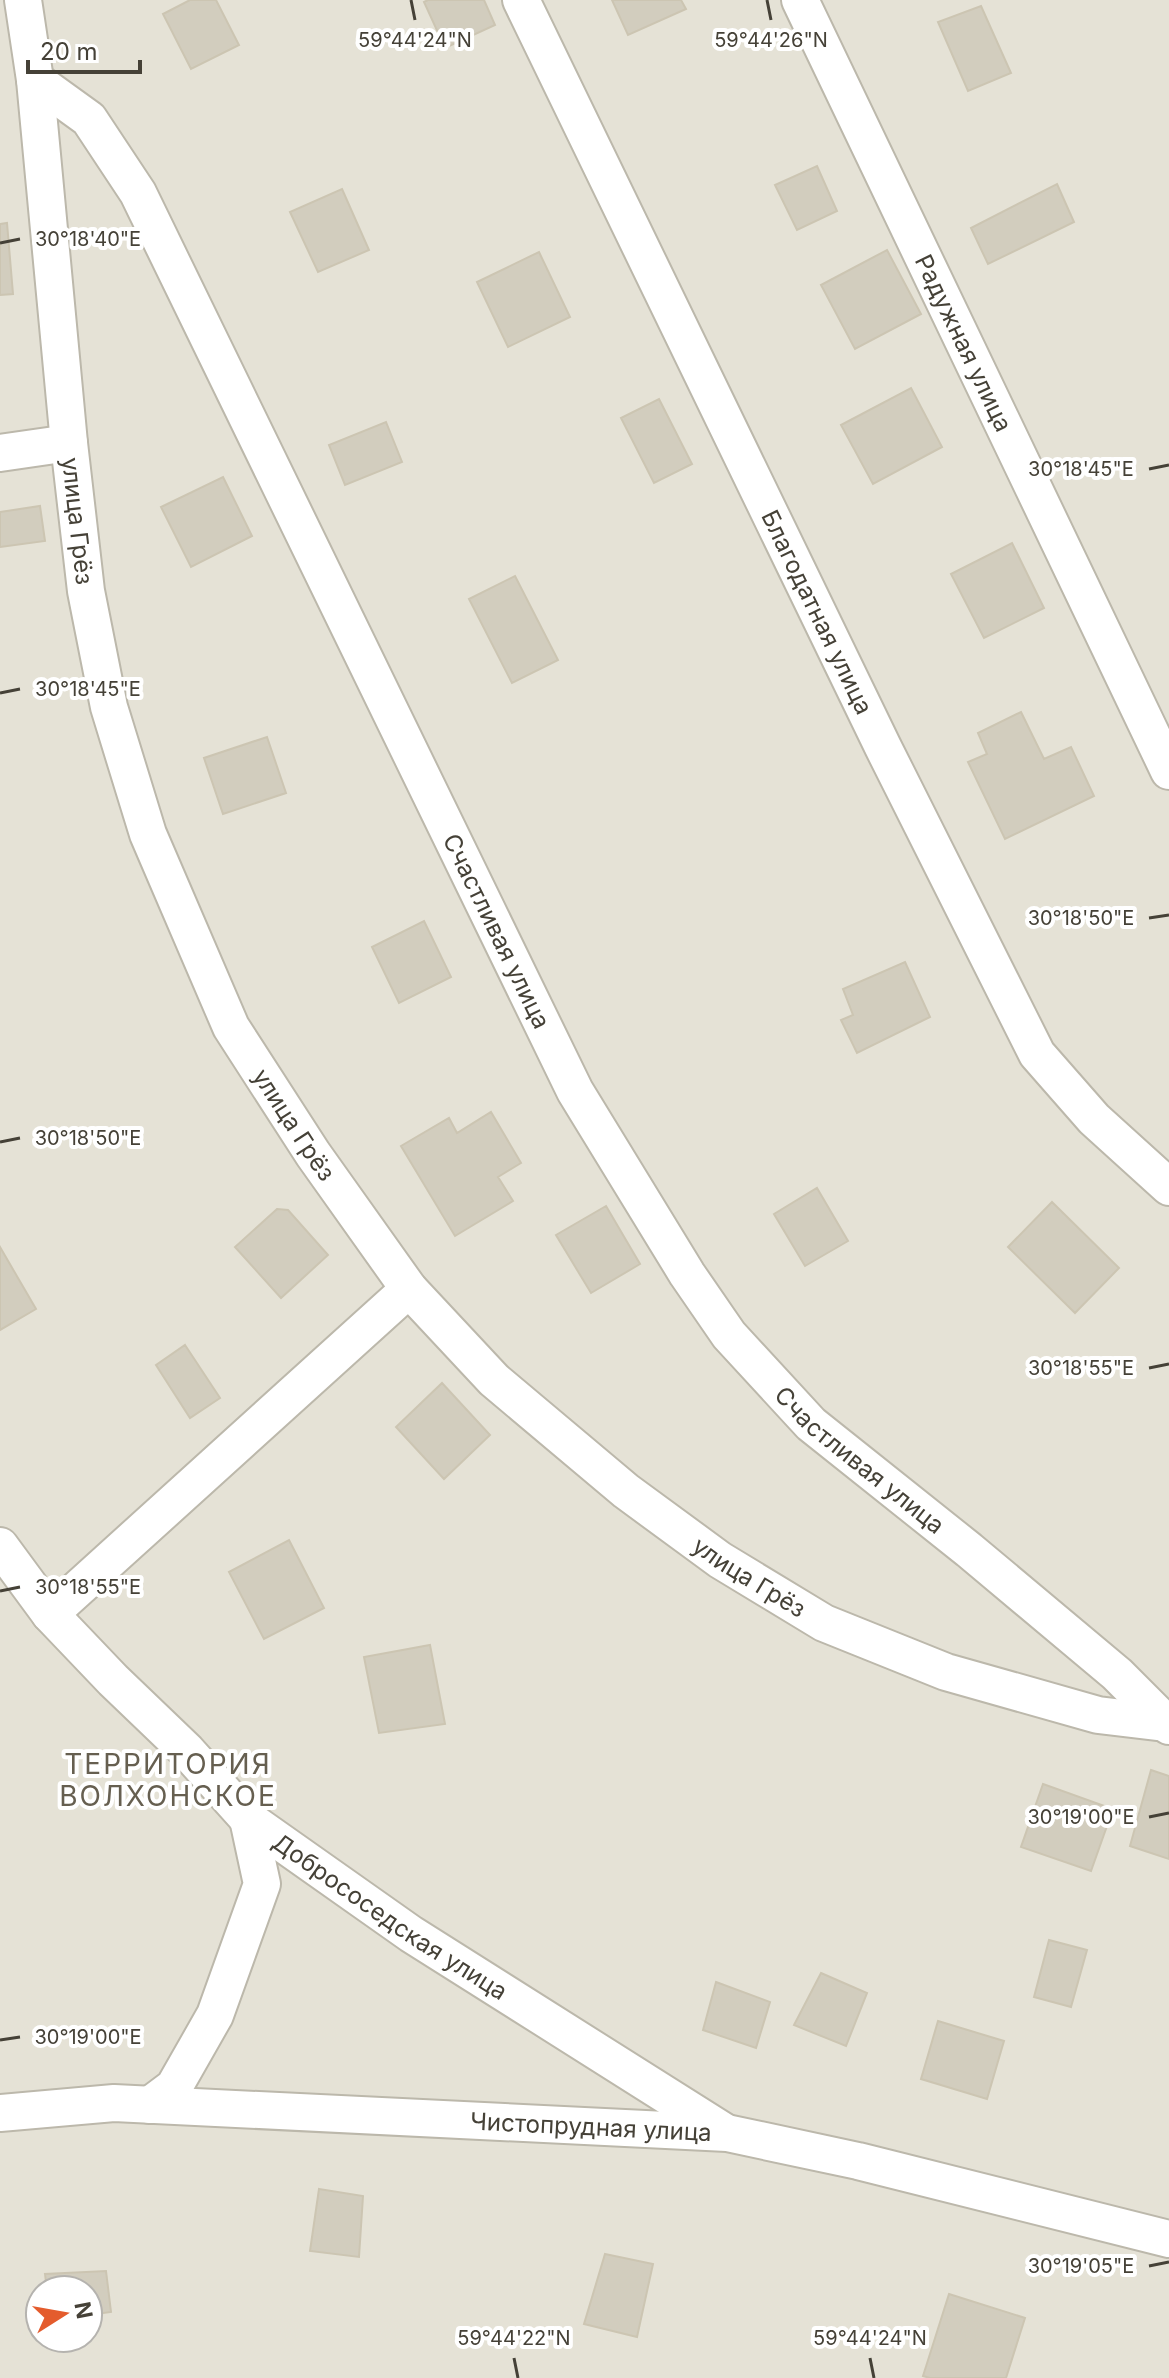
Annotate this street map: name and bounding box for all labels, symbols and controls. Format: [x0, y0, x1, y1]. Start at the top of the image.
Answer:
scale bar [28, 24, 140, 74]
text: 59°44'24"N [358, 28, 472, 52]
text: 59°44'26"N [714, 28, 828, 52]
text: 20 m [40, 37, 98, 66]
text: 30°18'40"E [35, 227, 141, 251]
street label: Радужная улица [909, 250, 1019, 436]
street label: улица Грёз [56, 456, 100, 586]
text: 30°18'45"E [1028, 457, 1134, 481]
street label: Благодатная улица [756, 505, 879, 719]
text: 30°18'45"E [35, 677, 141, 701]
street label: Счастливая улица [437, 829, 557, 1033]
text: 30°18'50"E [1028, 906, 1134, 930]
street label: улица Грёз [247, 1063, 342, 1186]
text: 30°18'50"E [35, 1126, 141, 1150]
text: 30°18'55"E [1028, 1356, 1134, 1380]
street label: Счастливая улица [769, 1380, 951, 1539]
street label: улица Грёз [687, 1530, 811, 1623]
text: 30°18'55"E [35, 1575, 141, 1599]
district label: ТЕРРИТОРИЯ ВОЛХОНСКОЕ [59, 1747, 277, 1813]
text: 30°19'00"E [1027, 1805, 1135, 1829]
street label: Добрососедская улица [267, 1827, 513, 2006]
text: 30°19'00"E [34, 2025, 142, 2049]
street label: Чистопрудная улица [470, 2106, 712, 2147]
text: 30°19'05"E [1028, 2254, 1134, 2278]
north arrow [24, 2274, 104, 2354]
text: N [69, 2299, 98, 2321]
text: 59°44'22"N [457, 2326, 571, 2350]
text: 59°44'24"N [813, 2326, 927, 2350]

